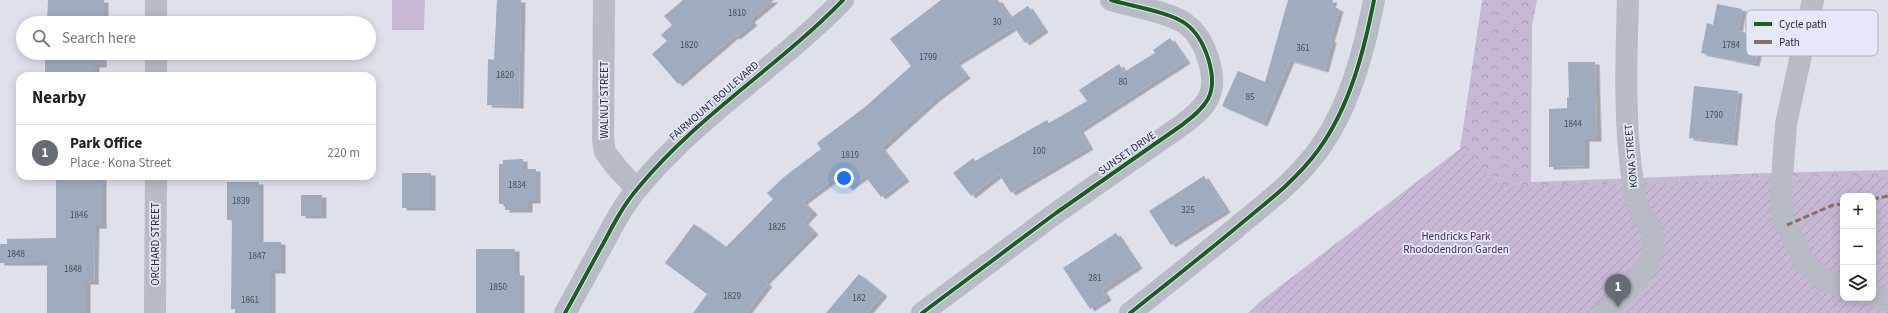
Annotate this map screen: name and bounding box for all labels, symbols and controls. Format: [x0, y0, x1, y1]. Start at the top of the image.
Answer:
house number: 1810 [728, 7, 746, 20]
legend [1746, 10, 1878, 56]
search box [16, 16, 376, 60]
house number: 30 [993, 16, 1002, 29]
text: Cycle path [1779, 17, 1827, 32]
icon: search [30, 27, 52, 49]
text: Search here [62, 28, 136, 49]
text: Path [1779, 35, 1800, 50]
house number: 1820 [680, 39, 698, 52]
house number: 1784 [1722, 39, 1740, 52]
house number: 361 [1296, 42, 1310, 55]
house number: 1799 [919, 51, 937, 64]
street label: FAIRMOUNT BOULEVARD [666, 58, 762, 144]
street label: WALNUT STREET [597, 61, 612, 139]
house number: 1820 [496, 69, 514, 82]
house number: 80 [1119, 76, 1128, 89]
text: Nearby [32, 86, 86, 110]
house number: 85 [1246, 91, 1255, 104]
house number: 1790 [1705, 109, 1723, 122]
house number: 1844 [1564, 118, 1582, 131]
street label: KONA STREET [1621, 123, 1641, 189]
street label: SUNSET DRIVE [1095, 127, 1159, 178]
text: Park Office [70, 133, 142, 154]
text: 1 [42, 144, 48, 162]
text: 220 m [327, 144, 360, 162]
house number: 100 [1032, 145, 1046, 158]
house number: 1819 [841, 149, 859, 162]
text: Place · Kona Street [70, 154, 171, 172]
your location [834, 168, 854, 188]
house number: 1834 [508, 179, 526, 192]
map controls [1840, 193, 1876, 301]
button: + [1840, 193, 1876, 229]
house number: 1839 [232, 195, 250, 208]
street label: ORCHARD STREET [148, 202, 163, 286]
house number: 325 [1181, 204, 1195, 217]
house number: 1846 [70, 209, 88, 222]
house number: 1825 [768, 221, 786, 234]
park label: Hendricks Park Rhododendron Garden [1403, 229, 1509, 257]
button: − [1840, 229, 1876, 265]
house number: 1848 [7, 248, 25, 261]
house number: 1847 [248, 250, 266, 263]
house number: 1848 [64, 263, 82, 276]
button: layers [1840, 265, 1876, 301]
house number: 281 [1088, 272, 1102, 285]
pin: 1 [1605, 274, 1631, 307]
house number: 1850 [489, 281, 507, 294]
house number: 1829 [723, 290, 741, 303]
house number: 182 [852, 292, 866, 305]
house number: 1861 [241, 294, 259, 307]

